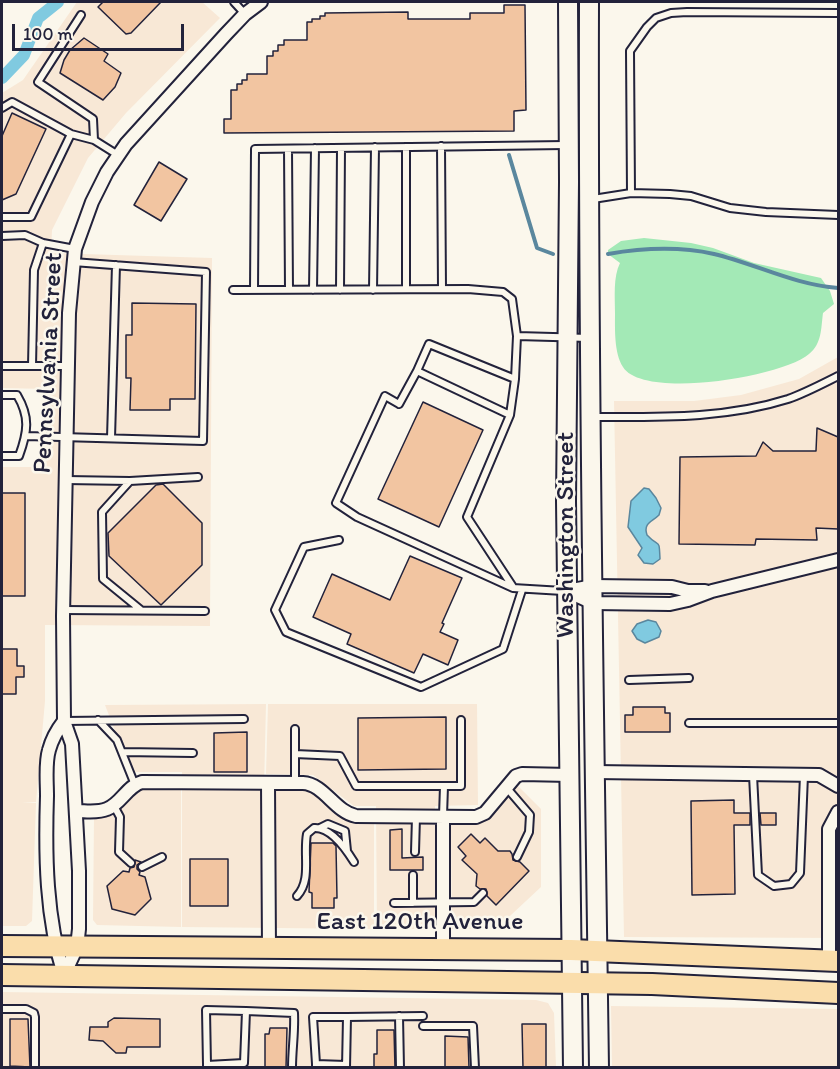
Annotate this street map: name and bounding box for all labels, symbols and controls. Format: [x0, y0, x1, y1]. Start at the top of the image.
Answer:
scale bar [15, 12, 188, 50]
text: 100 m [23, 23, 73, 45]
street label: Pennsylvania Street [28, 252, 70, 474]
street label: Washington Street [550, 432, 582, 638]
street label: East 120th Avenue [316, 906, 524, 938]

